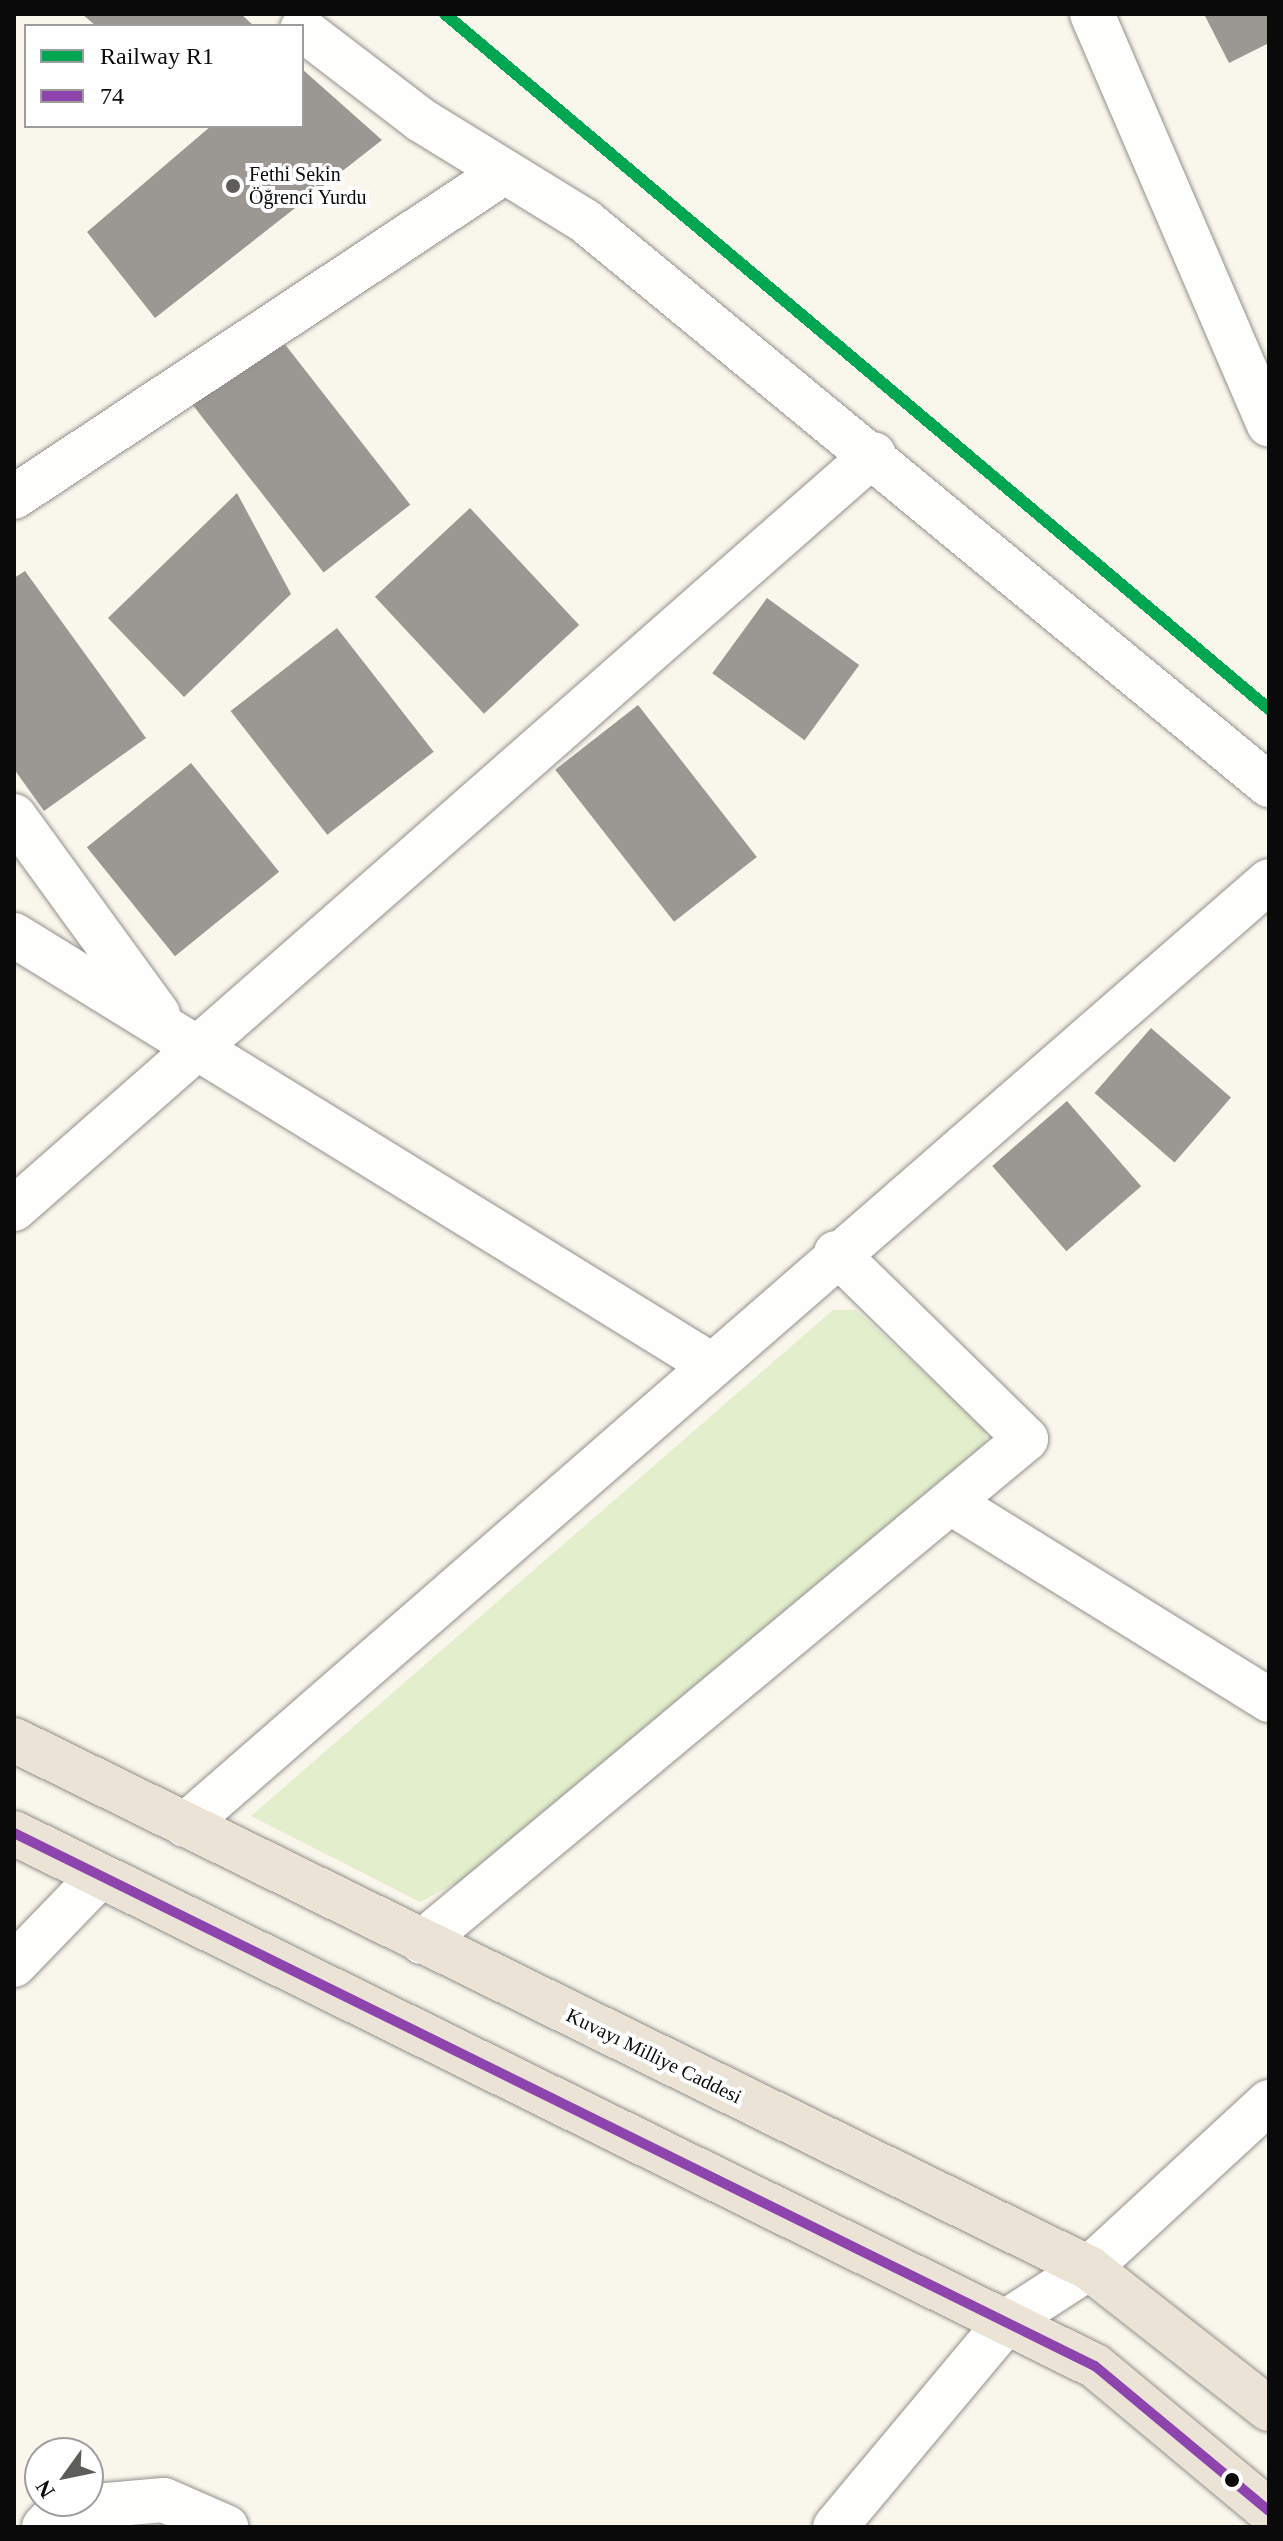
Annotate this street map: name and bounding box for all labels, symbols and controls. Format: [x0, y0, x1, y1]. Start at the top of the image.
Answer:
legend [24, 24, 304, 128]
text: Railway R1 [100, 43, 214, 69]
text: 74 [100, 83, 124, 109]
place label: Fethi Sekin Öğrenci Yurdu [249, 162, 367, 209]
marker: Fethi Sekin Öğrenci Yurdu [224, 177, 242, 195]
street label: Kuvayı Milliye Caddesi [562, 2003, 746, 2109]
north arrow [24, 2437, 104, 2517]
unlabelled marker [1224, 2472, 1240, 2488]
text: N [30, 2476, 60, 2503]

